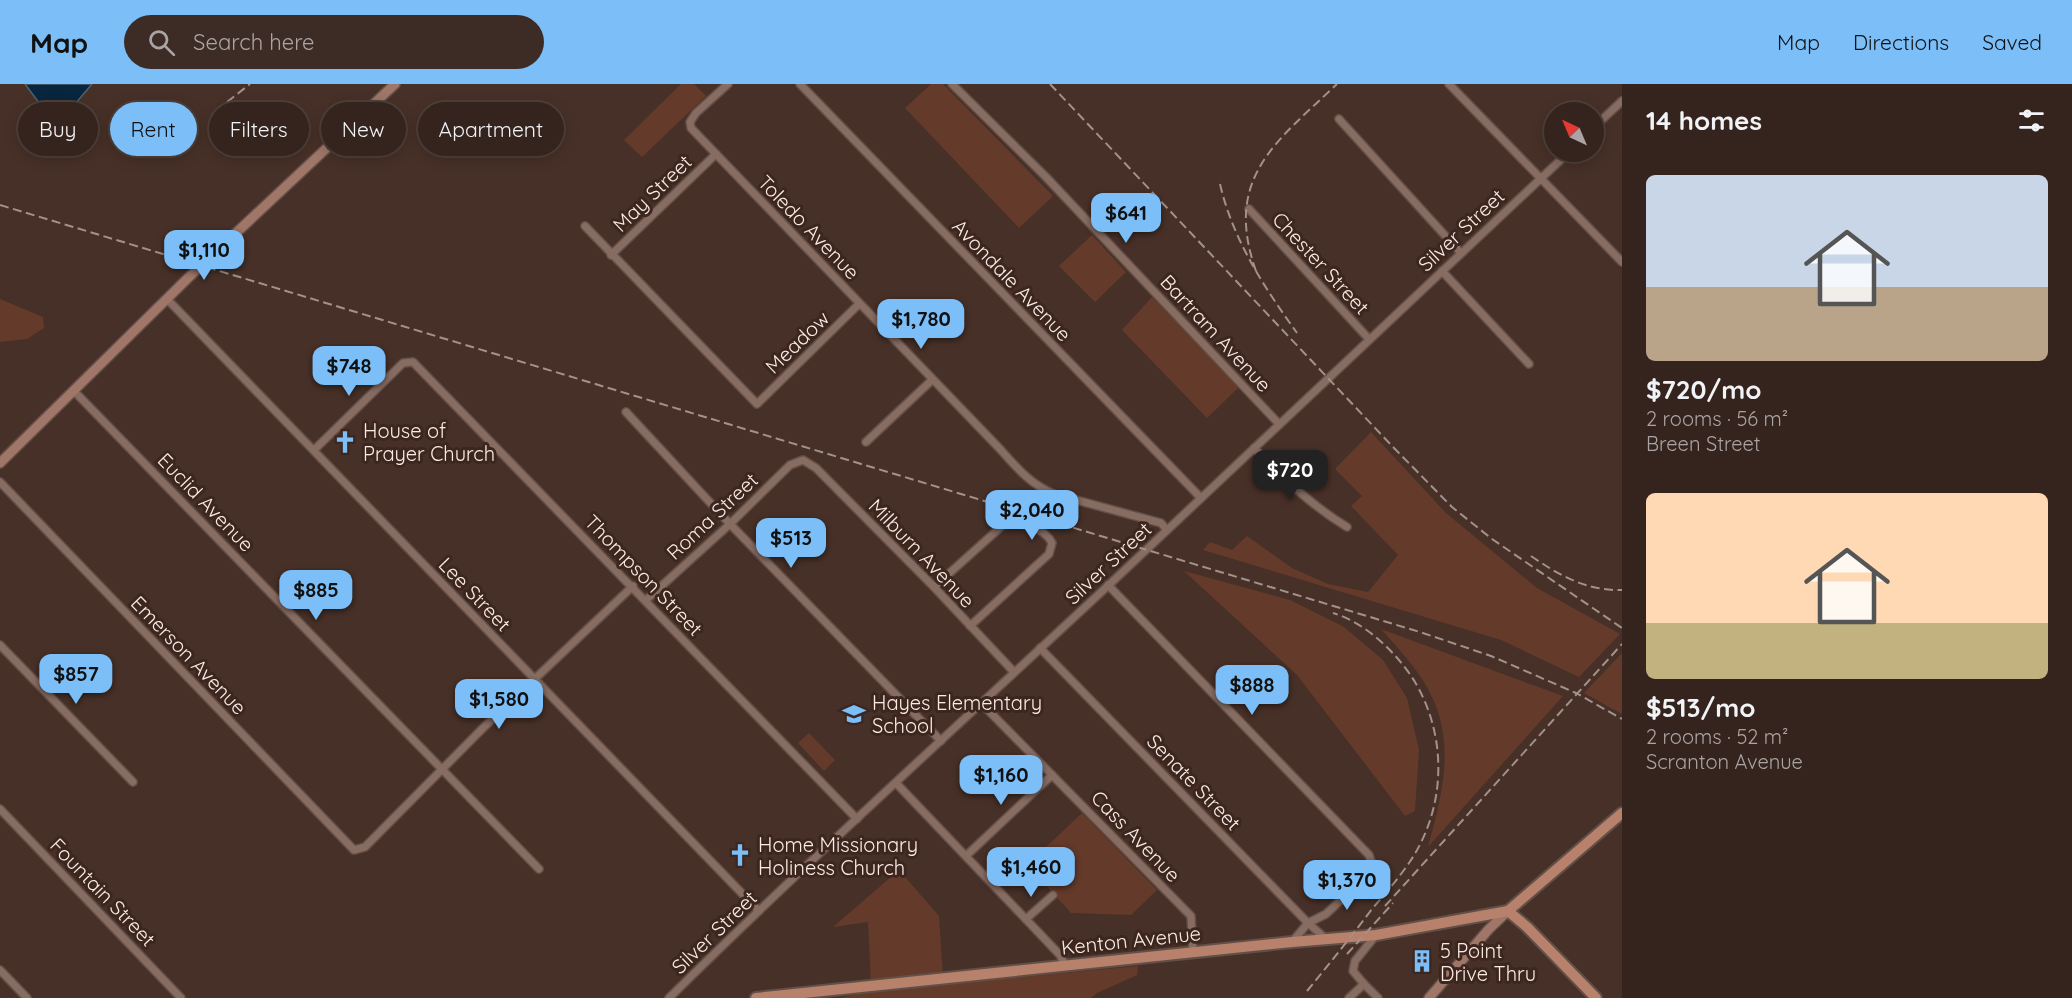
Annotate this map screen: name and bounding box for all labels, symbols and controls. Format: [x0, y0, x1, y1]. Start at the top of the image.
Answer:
search box [124, 15, 544, 69]
text: Map [30, 25, 88, 60]
icon: search [145, 26, 178, 59]
text: Search here [193, 28, 315, 56]
text: Map [1777, 29, 1820, 55]
text: Directions [1853, 29, 1949, 55]
text: Saved [1982, 29, 2042, 55]
chip: Buy [18, 102, 98, 156]
chip: Rent [110, 102, 197, 156]
chip: Filters [209, 102, 309, 156]
chip: New [321, 102, 406, 156]
chip: Apartment [418, 102, 564, 156]
north arrow [1544, 102, 1604, 162]
map controls [1544, 102, 1604, 162]
text: 14 homes [1646, 104, 1762, 137]
icon: filters [2015, 104, 2048, 137]
street label: May Street [607, 149, 697, 237]
street label: Toledo Avenue [753, 170, 865, 284]
street label: Silver Street [1413, 183, 1510, 276]
pin: $641 [1090, 193, 1162, 244]
text: $641 [1105, 200, 1147, 225]
street label: Chester Street [1267, 207, 1375, 320]
street label: Avondale Avenue [947, 214, 1077, 346]
icon: home [1793, 214, 1901, 322]
pin: $1,110 [155, 230, 253, 281]
text: $1,110 [178, 237, 230, 262]
street label: Bartram Avenue [1155, 269, 1277, 397]
pin: $1,780 [872, 299, 970, 350]
street label: Meadow [760, 305, 834, 379]
text: $1,780 [891, 306, 951, 331]
pin: $748 [313, 346, 385, 397]
text: $748 [327, 353, 371, 378]
text: $720/mo [1646, 373, 1762, 406]
text: 2 rooms · 56 m² [1646, 406, 1788, 431]
place label: House of Prayer Church [363, 418, 495, 466]
church icon: House of Prayer Church [332, 429, 358, 455]
text: Breen Street [1646, 431, 1761, 456]
street label: Euclid Avenue [153, 447, 259, 557]
pin: $720 [1254, 450, 1326, 501]
text: $720 [1267, 457, 1313, 482]
street label: Roma Street [661, 467, 763, 565]
pin: $2,040 [983, 490, 1081, 541]
street label: Milburn Avenue [864, 493, 980, 613]
text: $2,040 [999, 497, 1065, 522]
street label: Thompson Street [580, 509, 708, 641]
street label: Silver Street [1060, 516, 1157, 609]
pin: $513 [755, 518, 827, 569]
text: $513 [770, 525, 812, 550]
icon: home [1793, 532, 1901, 640]
street label: Lee Street [434, 552, 517, 636]
pin: $885 [280, 570, 352, 621]
text: $885 [293, 577, 339, 602]
street label: Emerson Avenue [126, 590, 252, 720]
pin: $857 [40, 654, 112, 705]
text: $857 [53, 661, 99, 686]
pin: $888 [1216, 665, 1288, 716]
text: $888 [1230, 672, 1274, 697]
pin: $1,580 [450, 679, 548, 730]
text: $1,580 [469, 686, 529, 711]
place label: Hayes Elementary School [872, 690, 1042, 738]
text: $513/mo [1646, 691, 1756, 724]
school or university icon: Hayes Elementary School [841, 701, 867, 727]
text: 2 rooms · 52 m² [1646, 724, 1788, 749]
street label: Senate Street [1142, 729, 1246, 836]
text: Scranton Avenue [1646, 749, 1803, 774]
pin: $1,160 [952, 755, 1050, 806]
text: $1,160 [974, 762, 1028, 787]
street label: Cass Avenue [1086, 785, 1186, 887]
place label: Home Missionary Holiness Church [758, 832, 918, 880]
street label: Fountain Street [45, 833, 161, 952]
church icon: Home Missionary Holiness Church [727, 842, 753, 868]
pin: $1,460 [982, 847, 1080, 898]
text: $1,460 [1001, 854, 1061, 879]
pin: $1,370 [1298, 860, 1396, 911]
text: $1,370 [1317, 867, 1377, 892]
street label: Silver Street [666, 885, 762, 979]
street label: Kenton Avenue [1060, 920, 1202, 960]
place label: 5 Point Drive Thru [1440, 938, 1536, 986]
building icon: 5 Point Drive Thru [1409, 948, 1435, 974]

